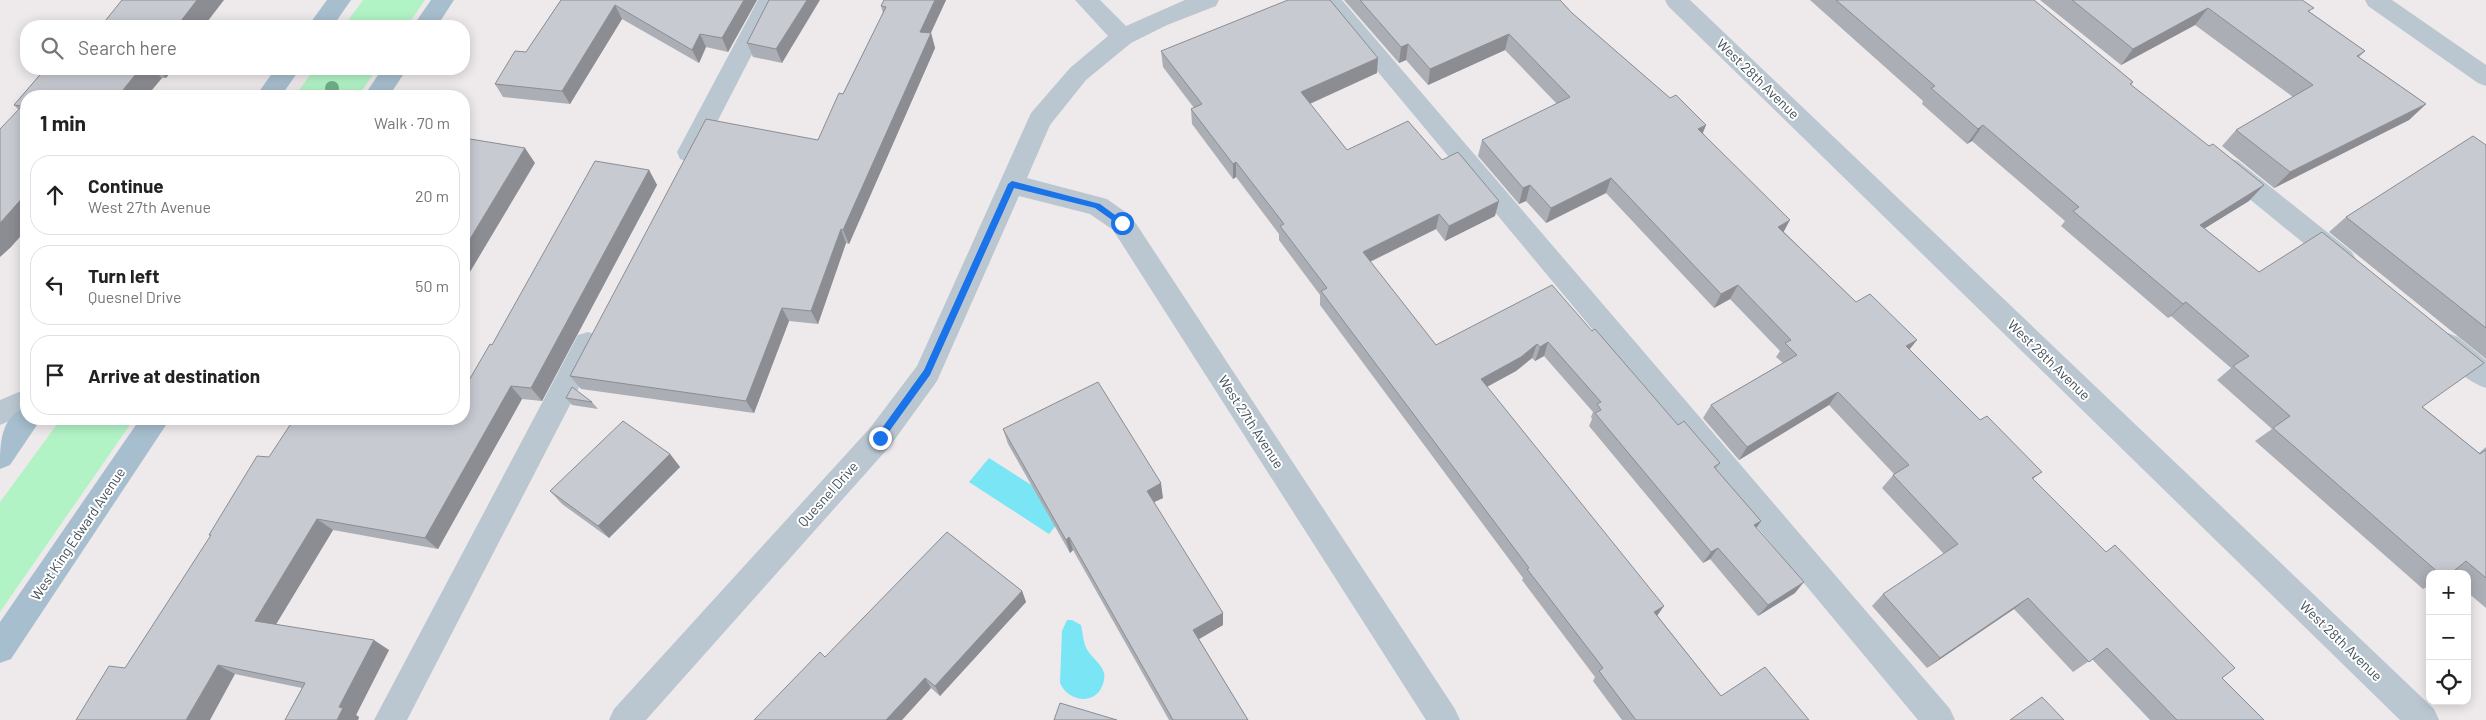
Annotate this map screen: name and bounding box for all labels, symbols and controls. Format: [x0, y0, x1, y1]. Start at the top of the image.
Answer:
search box [20, 20, 470, 75]
icon: search [38, 34, 66, 62]
street label: West 28th Avenue [1713, 35, 1803, 122]
text: Search here [78, 36, 177, 59]
text: 1 min [40, 110, 86, 135]
text: Walk · 70 m [374, 113, 450, 132]
text: Continue [88, 174, 164, 197]
icon: ahead [41, 181, 69, 209]
text: 20 m [415, 186, 449, 205]
text: West 27th Avenue [88, 197, 211, 216]
route start [1111, 212, 1134, 235]
text: Turn left [88, 264, 159, 287]
icon: left [41, 271, 69, 299]
text: 50 m [415, 276, 449, 295]
text: Quesnel Drive [88, 287, 181, 306]
street label: West 28th Avenue [2004, 316, 2094, 403]
icon: arrive [41, 361, 69, 389]
text: Arrive at destination [88, 364, 260, 387]
street label: West 27th Avenue [1215, 372, 1288, 471]
route end [869, 427, 892, 450]
street label: Quesnel Drive [794, 458, 861, 530]
street label: West King Edward Avenue [27, 464, 128, 603]
map controls [2426, 570, 2471, 705]
button: + [2426, 570, 2471, 615]
street label: West 28th Avenue [2296, 597, 2386, 684]
button: − [2426, 615, 2471, 660]
button: locate [2426, 660, 2471, 705]

